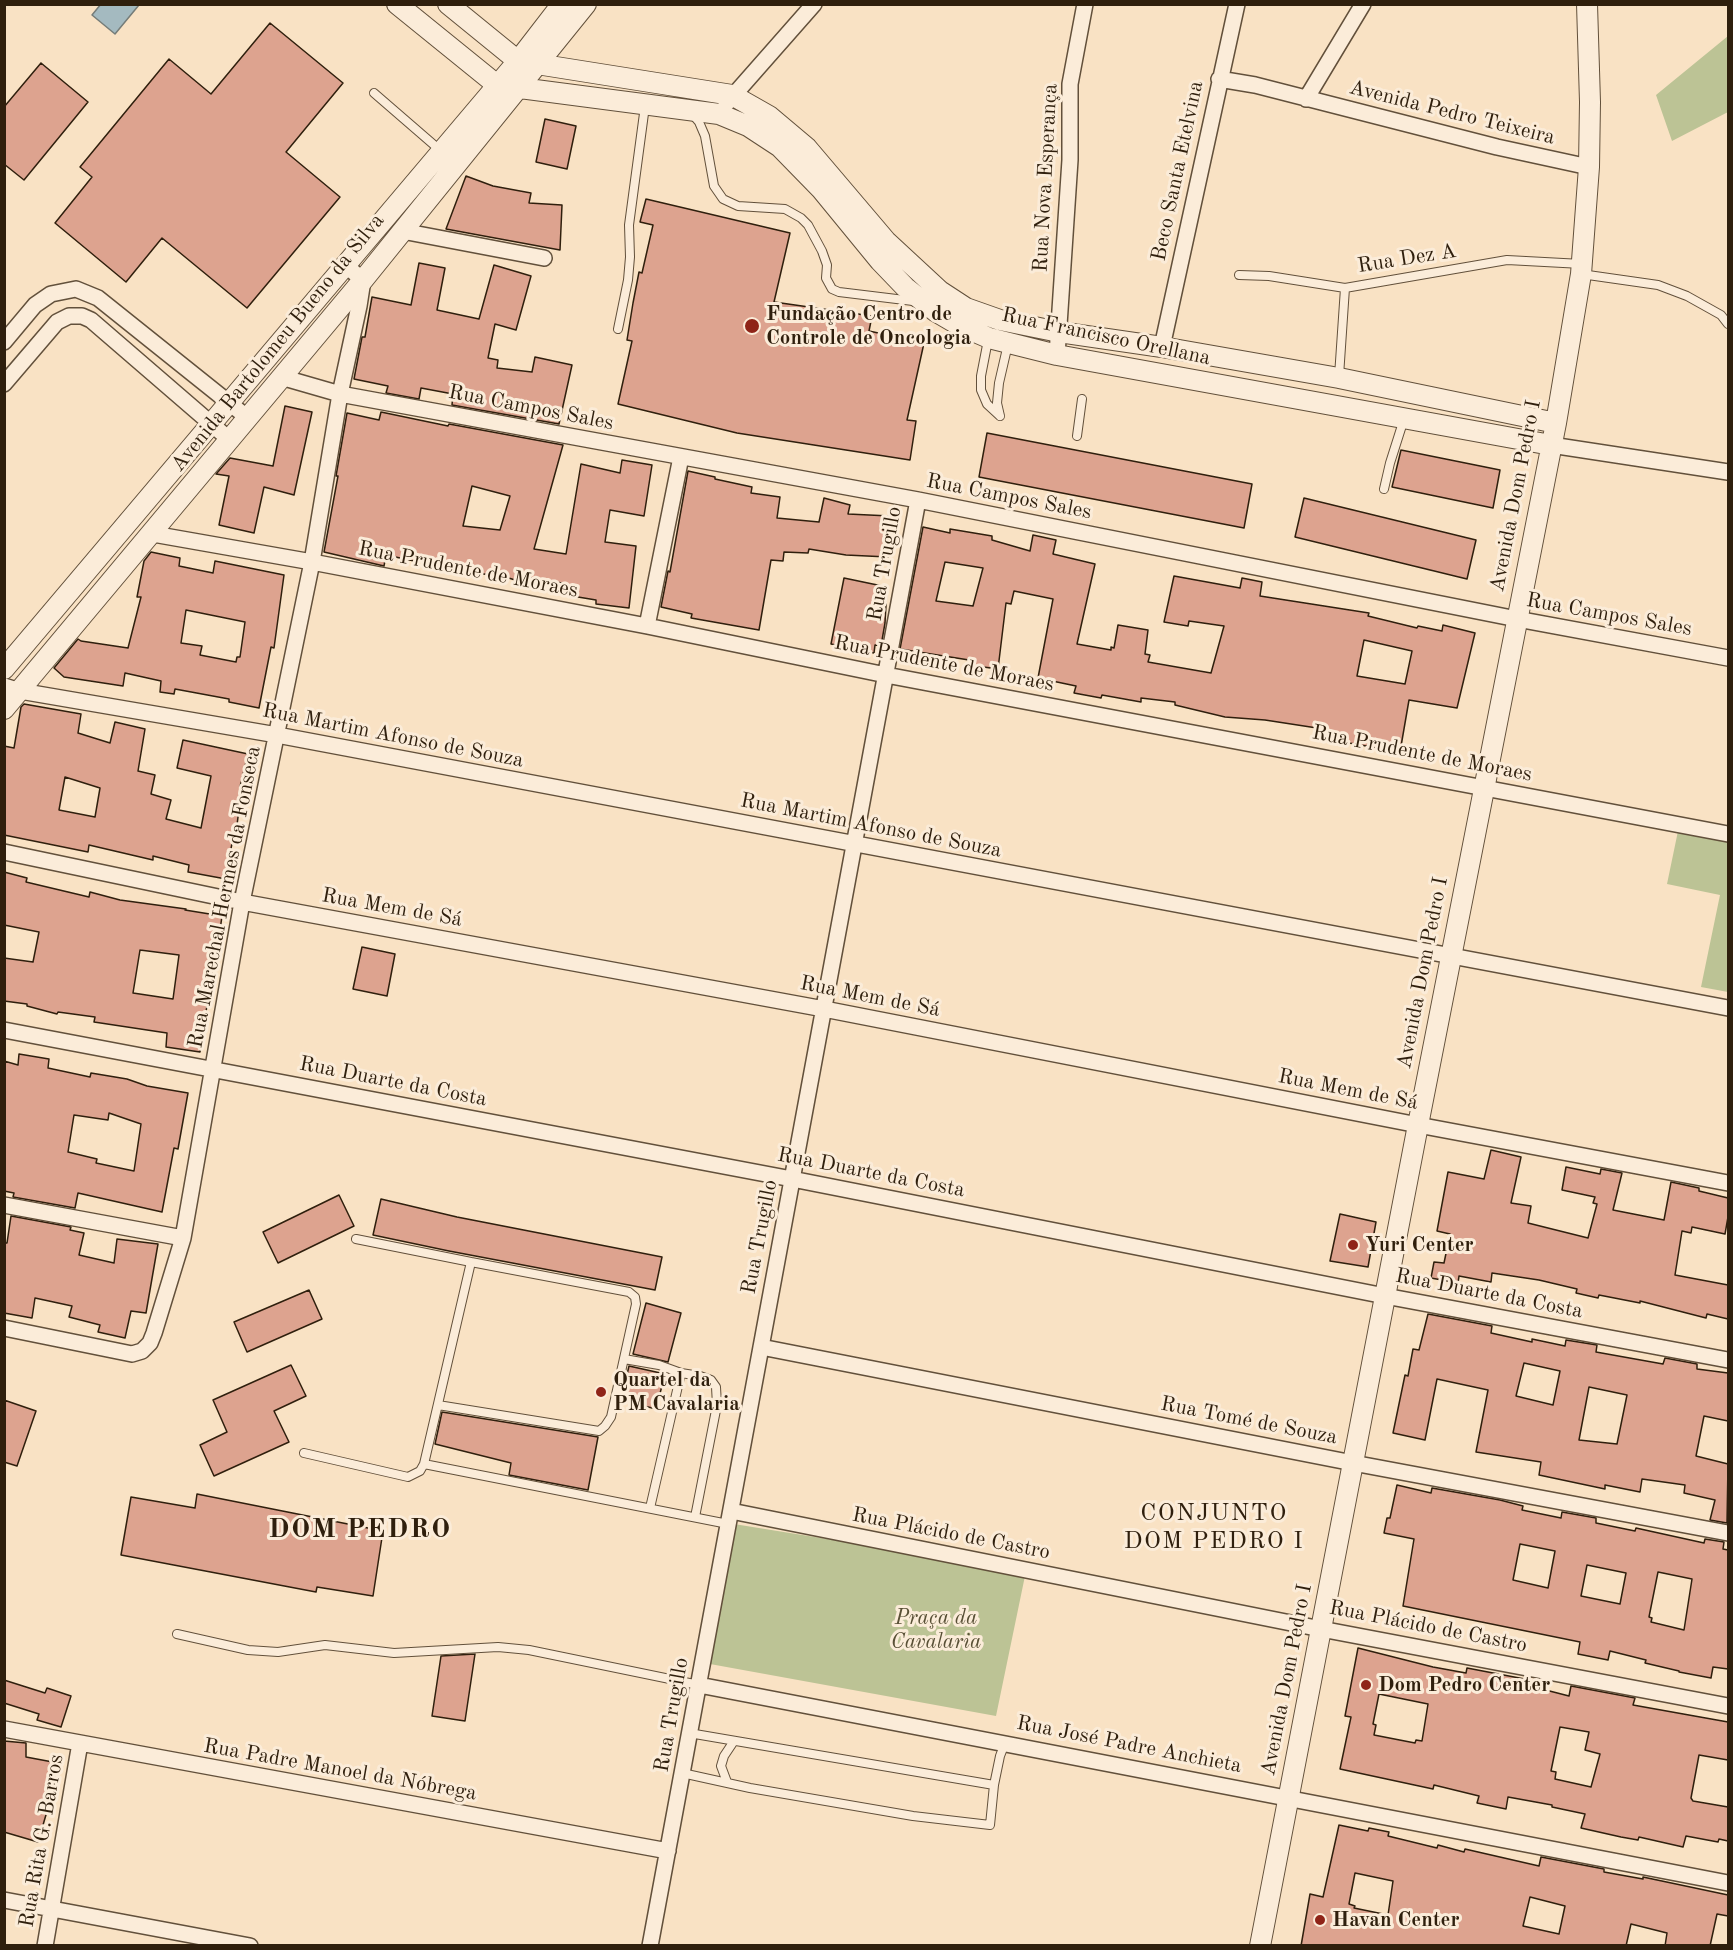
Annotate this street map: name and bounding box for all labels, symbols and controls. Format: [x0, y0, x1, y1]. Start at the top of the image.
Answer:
street label: Avenida Pedro Teixeira [1347, 75, 1557, 151]
street label: Beco Santa Etelvina [1147, 79, 1209, 263]
street label: Rua Nova Esperança [1028, 83, 1064, 273]
street label: Avenida Bartolomeu Bueno da Silva [166, 209, 390, 477]
street label: Rua Dez A [1356, 239, 1458, 279]
place label: Fundação Centro de Controle de Oncologia [766, 301, 971, 351]
street label: Rua Francisco Orellana [999, 303, 1213, 371]
marker: Fundação Centro de Controle de Oncologia [743, 317, 761, 335]
street label: Rua Campos Sales [446, 380, 616, 436]
street label: Avenida Dom Pedro I [1485, 398, 1547, 594]
street label: Rua Campos Sales [924, 469, 1094, 525]
street label: Rua Trugillo [863, 505, 907, 623]
street label: Rua Prudente de Moraes [356, 536, 580, 604]
street label: Rua Campos Sales [1524, 588, 1694, 642]
street label: Rua Prudente de Moraes [832, 630, 1056, 698]
street label: Rua Martim Afonso de Souza [260, 698, 526, 774]
street label: Rua Prudente de Moraes [1310, 720, 1534, 788]
street label: Rua Marechal Hermes da Fonseca [183, 744, 267, 1050]
street label: Rua Martim Afonso de Souza [738, 788, 1004, 864]
street label: Avenida Dom Pedro I [1392, 875, 1454, 1071]
street label: Rua Mem de Sá [320, 883, 464, 933]
street label: Rua Mem de Sá [798, 971, 942, 1023]
street label: Rua Duarte da Costa [297, 1051, 489, 1113]
street label: Rua Mem de Sá [1276, 1064, 1420, 1116]
street label: Rua Duarte da Costa [775, 1142, 967, 1204]
street label: Rua Trugillo [737, 1178, 783, 1296]
place label: Yuri Center [1365, 1232, 1474, 1258]
marker: Yuri Center [1346, 1238, 1360, 1252]
street label: Rua Duarte da Costa [1393, 1263, 1585, 1325]
place label: Quartel da PM Cavalaria [613, 1367, 740, 1417]
marker: Quartel da PM Cavalaria [594, 1385, 608, 1399]
street label: Rua Tomé de Souza [1159, 1392, 1339, 1450]
district label: CONJUNTO DOM PEDRO I [1124, 1500, 1304, 1556]
street label: Rua Plácido de Castro [850, 1502, 1052, 1566]
district label: DOM PEDRO [268, 1514, 452, 1546]
street label: Avenida Dom Pedro I [1256, 1582, 1318, 1778]
street label: Rua Plácido de Castro [1327, 1595, 1529, 1659]
park label: Praça da Cavalaria [891, 1605, 981, 1655]
street label: Rua Trugillo [650, 1656, 694, 1774]
place label: Dom Pedro Center [1378, 1672, 1550, 1698]
marker: Dom Pedro Center [1359, 1678, 1373, 1692]
street label: Rua José Padre Anchieta [1014, 1711, 1244, 1779]
street label: Rua Padre Manoel da Nóbrega [202, 1734, 478, 1806]
street label: Rua Rita G. Barros [14, 1752, 70, 1930]
place label: Havan Center [1332, 1907, 1460, 1933]
marker: Havan Center [1313, 1913, 1327, 1927]

